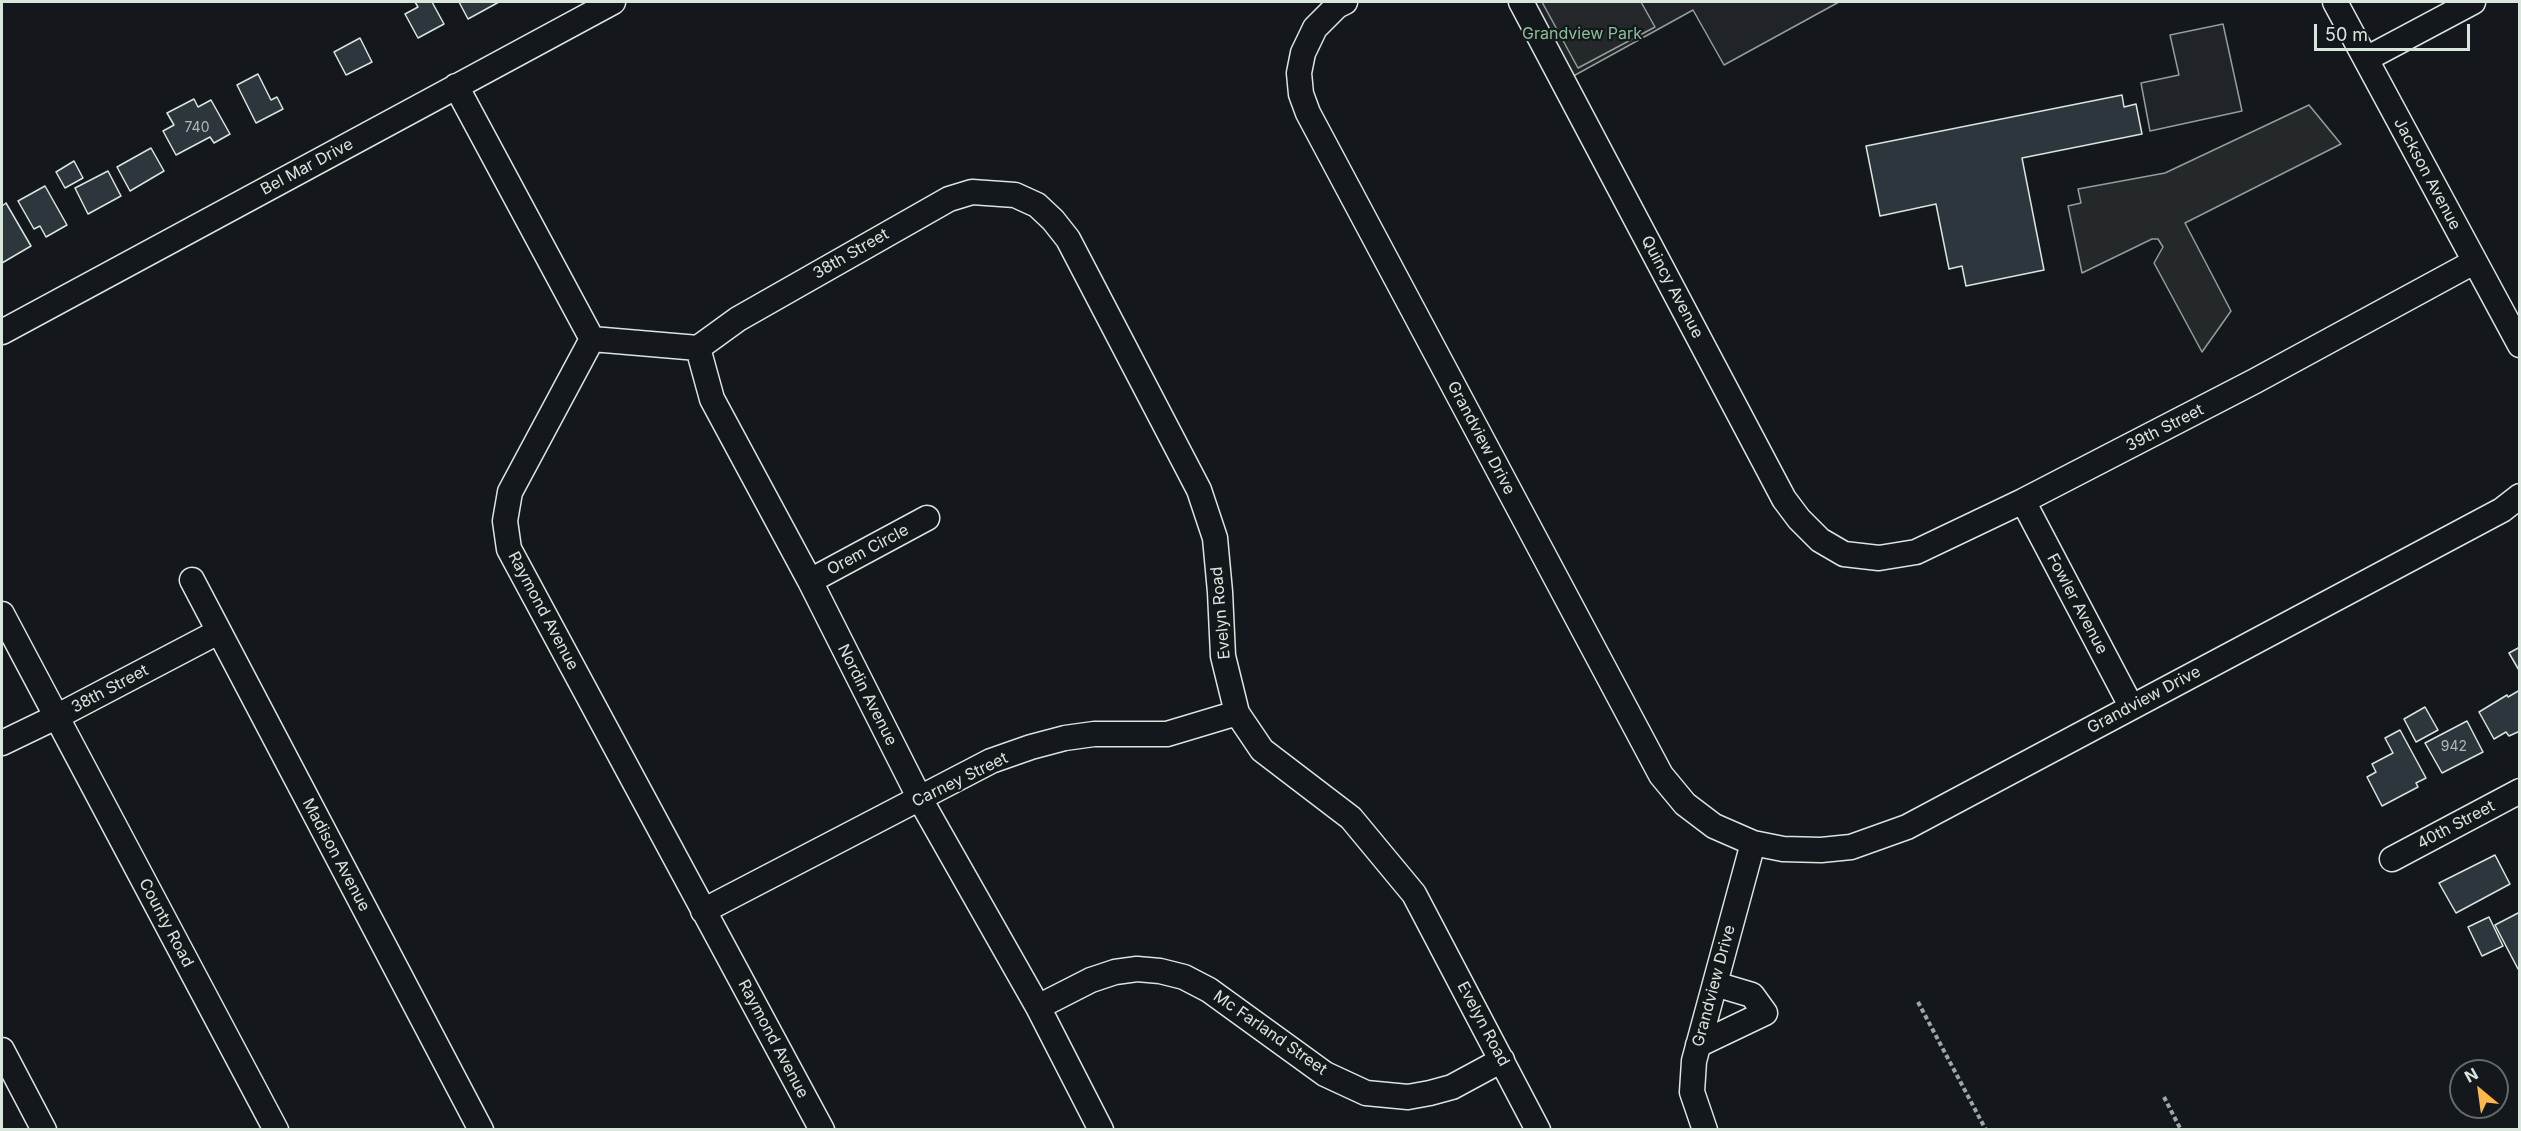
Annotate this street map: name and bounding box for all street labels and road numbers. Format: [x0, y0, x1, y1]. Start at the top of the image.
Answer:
street label: Jackson Avenue [2389, 115, 2465, 233]
street label: Bel Mar Drive [258, 135, 356, 199]
street label: 38th Street [810, 225, 892, 283]
street label: Quincy Avenue [1637, 232, 1707, 342]
street label: Grandview Drive [1443, 378, 1519, 498]
street label: 39th Street [2123, 400, 2207, 456]
street label: Orem Circle [824, 521, 912, 579]
street label: Raymond Avenue [504, 548, 582, 674]
street label: Fowler Avenue [2042, 550, 2112, 658]
street label: Evelyn Road [1207, 566, 1235, 660]
street label: Nordin Avenue [833, 641, 901, 749]
street label: 38th Street [68, 661, 152, 717]
street label: Grandview Drive [2084, 662, 2204, 738]
street label: Carney Street [909, 749, 1011, 811]
street label: Madison Avenue [298, 795, 374, 915]
street label: 40th Street [2414, 797, 2498, 853]
street label: County Road [135, 875, 197, 971]
street label: Grandview Drive [1688, 923, 1740, 1049]
street label: Raymond Avenue [734, 976, 812, 1102]
street label: Evelyn Road [1453, 978, 1513, 1070]
street label: Mc Farland Street [1210, 987, 1330, 1079]

